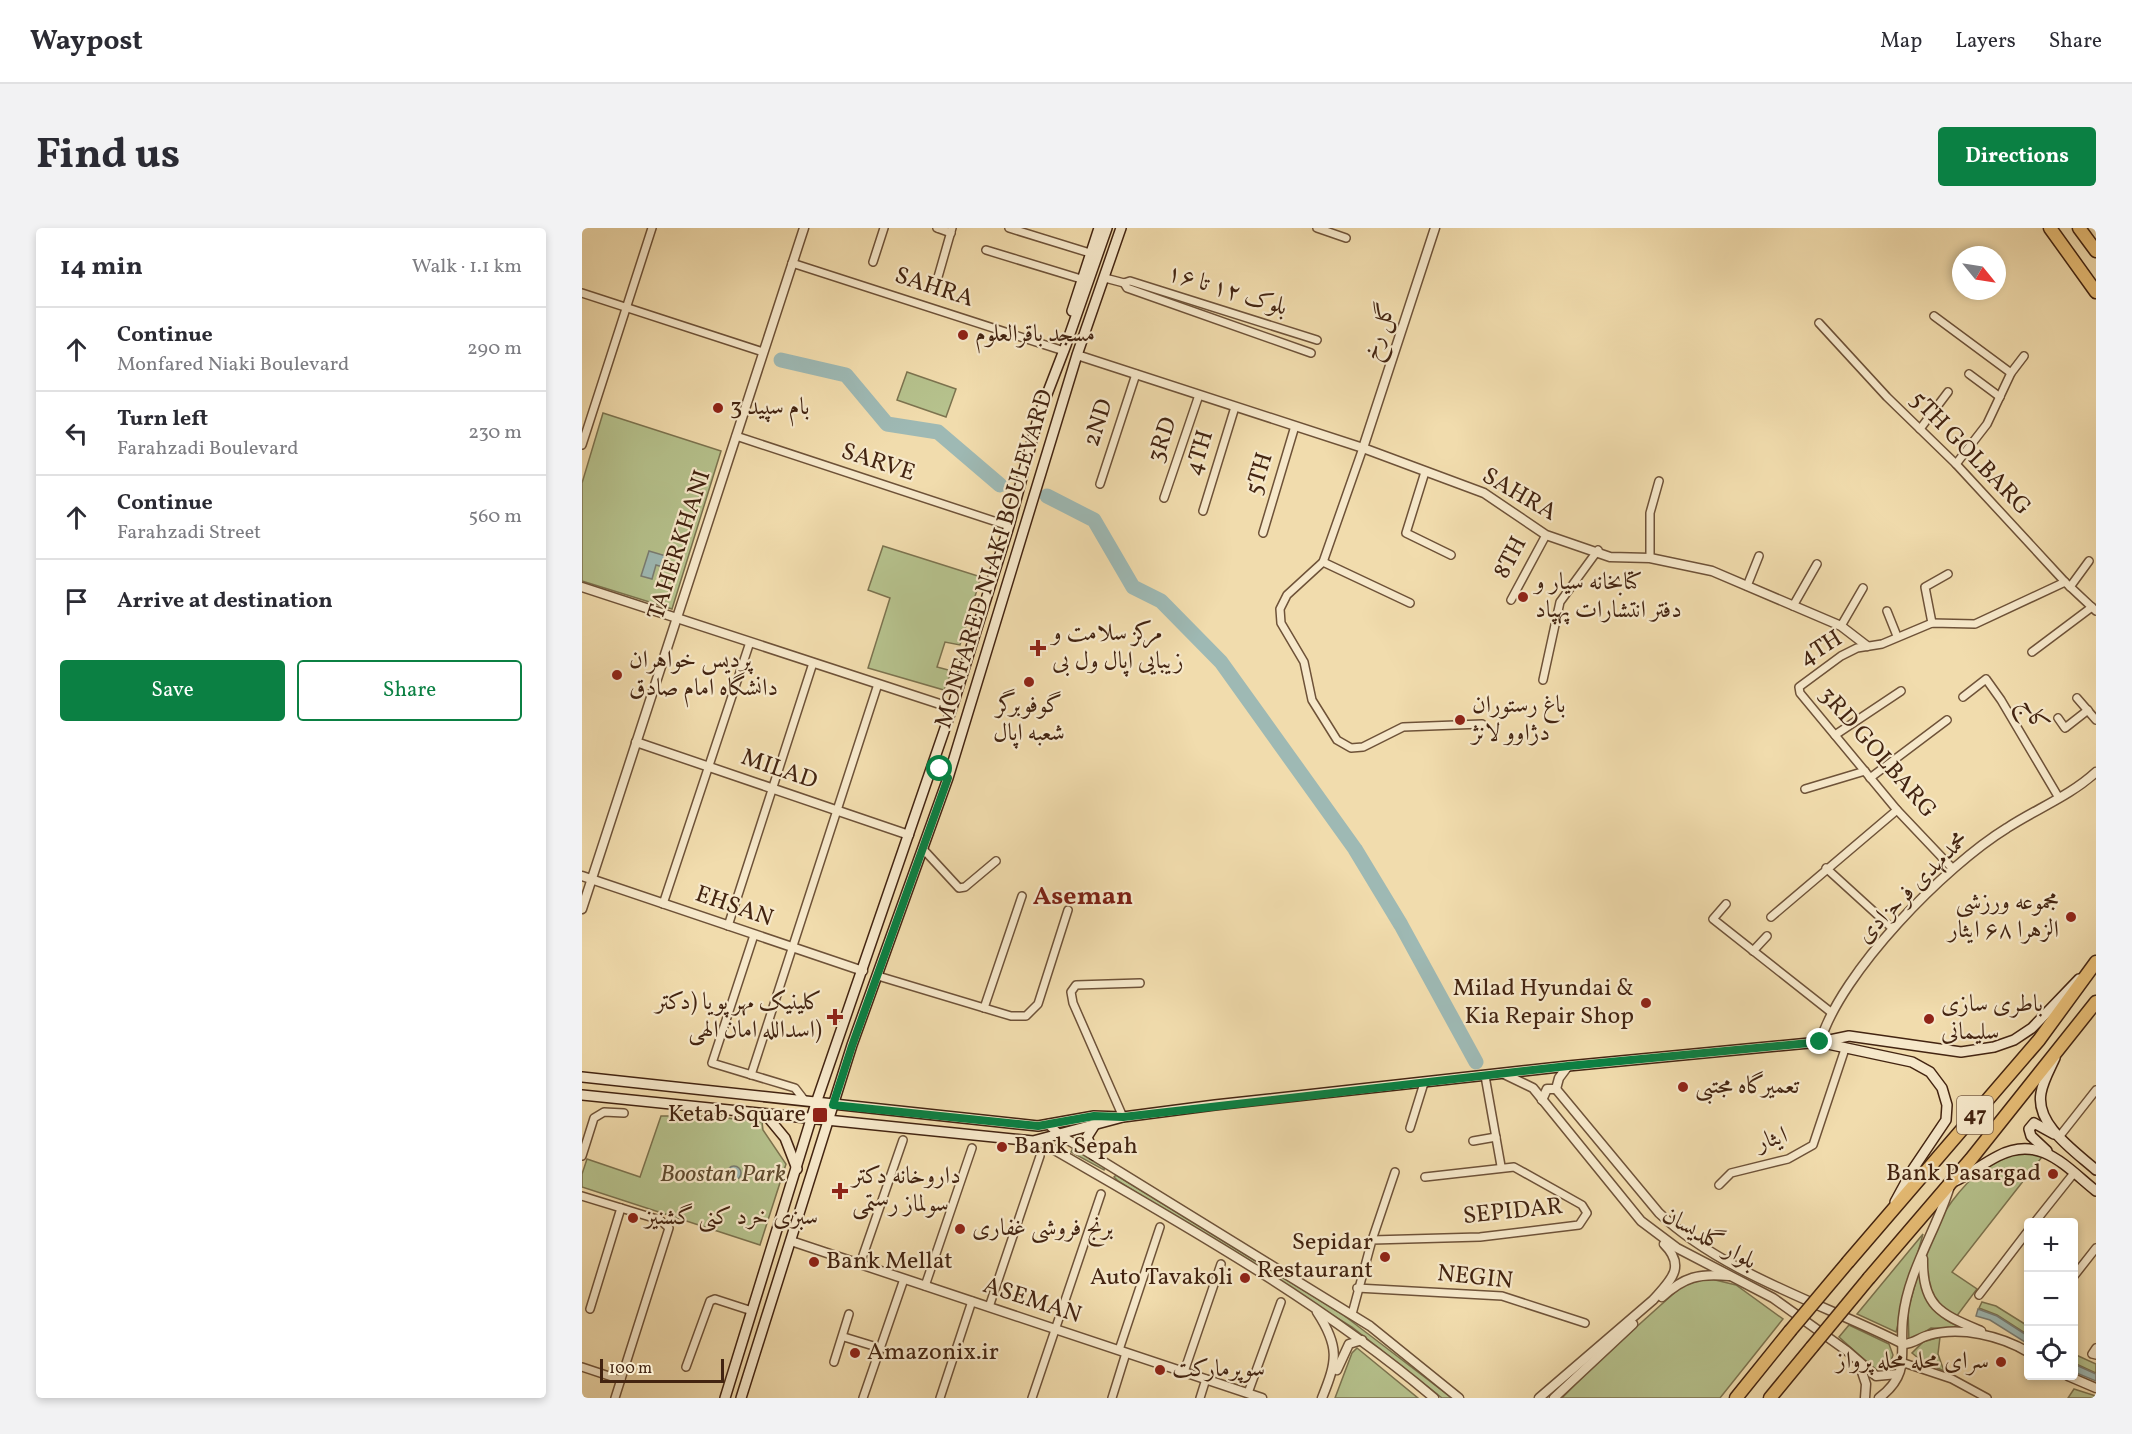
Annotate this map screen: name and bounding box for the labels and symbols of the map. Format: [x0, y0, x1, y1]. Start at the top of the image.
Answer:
north arrow [1952, 246, 2006, 300]
street label: بلوک ۱۲ تا ۱۶ [1163, 257, 1291, 325]
street label: SAHRA [890, 259, 978, 317]
street label: گل رخ [1355, 299, 1407, 366]
place label: مسجد باقرالعلوم [975, 318, 1095, 354]
marker: مسجد باقرالعلوم [956, 328, 970, 342]
street label: 5TH GOLBARG [1902, 384, 2038, 524]
street label: MONFARED NIAKI BOULEVARD [927, 385, 1063, 733]
place label: بام سپید 3 [730, 391, 809, 427]
street label: 2ND [1075, 395, 1123, 451]
marker: بام سپید 3 [711, 401, 725, 415]
street label: 3RD [1139, 413, 1187, 467]
street label: 4TH [1177, 426, 1223, 480]
street label: SARVE [837, 435, 919, 491]
street label: 5TH [1237, 448, 1283, 500]
street label: SAHRA [1475, 460, 1563, 530]
street label: TAHERKHANI [640, 466, 720, 624]
street label: 8TH [1486, 531, 1536, 585]
place label: کتابخانه سیار و دفتر انتشارات پهپاد [1532, 566, 1682, 628]
marker: کتابخانه سیار و دفتر انتشارات پهپاد [1516, 590, 1530, 604]
place label: مرکز سلامت و زیبایی اپال ول بی [1049, 617, 1184, 679]
street label: 4TH [1793, 622, 1849, 676]
marker: مرکز سلامت و زیبایی اپال ول بی [1029, 639, 1047, 657]
place label: پردیس خواهران دانشگاه امام صادق [629, 644, 778, 708]
marker: پردیس خواهران دانشگاه امام صادق [610, 668, 624, 682]
marker: گوفوبرگر شعبه اپال [1022, 675, 1036, 689]
street label: 3RD GOLBARG [1810, 680, 1944, 826]
place label: گوفوبرگر شعبه اپال [993, 688, 1065, 751]
place label: باغ رستوران دژاوو لانژ [1469, 689, 1566, 751]
street label: کاج [2008, 692, 2056, 739]
marker: باغ رستوران دژاوو لانژ [1453, 713, 1467, 727]
street label: MILAD [736, 741, 822, 799]
route start [926, 755, 952, 781]
street label: محمدمهدی فرحزادی [1849, 824, 1977, 952]
street label: EHSAN [690, 878, 778, 936]
district label: Aseman [1033, 879, 1133, 915]
place label: مجموعه ورزشی الزهرا ۶۸ ایثار [1946, 886, 2059, 948]
marker: مجموعه ورزشی الزهرا ۶۸ ایثار [2064, 910, 2078, 924]
place label: Milad Hyundai & Kia Repair Shop [1453, 972, 1634, 1034]
place label: کلینیک مهر پویا (دکتر اسدالله امان الهی) [652, 986, 822, 1048]
place label: باطری سازی سلیمانی [1941, 988, 2043, 1050]
marker: Milad Hyundai & Kia Repair Shop [1639, 996, 1653, 1010]
marker: کلینیک مهر پویا (دکتر اسدالله امان الهی) [826, 1008, 844, 1026]
marker: باطری سازی سلیمانی [1922, 1012, 1936, 1026]
route end [1806, 1028, 1832, 1054]
place label: تعمیرگاه مجتبی [1695, 1070, 1800, 1105]
marker: تعمیرگاه مجتبی [1676, 1080, 1690, 1094]
road number: 47 [1957, 1096, 1993, 1134]
place label: Ketab Square [668, 1098, 806, 1132]
marker: Ketab Square [811, 1106, 829, 1124]
street label: ایثار [1750, 1119, 1792, 1162]
place label: Bank Sepah [1014, 1130, 1138, 1164]
marker: Bank Sepah [995, 1140, 1009, 1154]
place label: Bank Pasargad [1886, 1157, 2041, 1191]
park label: Boostan Park [660, 1158, 786, 1192]
place label: داروخانه دکتر سولماز رستمی [849, 1160, 961, 1222]
marker: Bank Pasargad [2046, 1167, 2060, 1181]
marker: داروخانه دکتر سولماز رستمی [833, 1184, 847, 1198]
street label: SEPIDAR [1461, 1190, 1565, 1234]
street label: بلوار گلدیسان [1655, 1199, 1763, 1279]
place label: سبزی خرد کنی گشنیز [642, 1201, 818, 1235]
marker: سبزی خرد کنی گشنیز [626, 1211, 640, 1225]
place label: برنج فروشی غفاری [972, 1212, 1113, 1247]
marker: برنج فروشی غفاری [953, 1222, 967, 1236]
place label: Sepidar Restaurant [1257, 1226, 1373, 1288]
place label: Bank Mellat [826, 1245, 953, 1279]
marker: Sepidar Restaurant [1378, 1250, 1392, 1264]
marker: Bank Mellat [807, 1255, 821, 1269]
street label: NEGIN [1435, 1257, 1515, 1299]
place label: Auto Tavakoli [1090, 1261, 1233, 1295]
street label: ASEMAN [978, 1269, 1086, 1333]
marker: Auto Tavakoli [1238, 1271, 1252, 1285]
place label: Amazonix.ir [867, 1336, 999, 1370]
place label: سرای محله محله پرواز [1834, 1345, 1989, 1379]
marker: Amazonix.ir [848, 1346, 862, 1360]
place label: سوپرمارکت [1172, 1353, 1265, 1387]
marker: سرای محله محله پرواز [1994, 1355, 2008, 1369]
scale bar [600, 1356, 724, 1384]
marker: سوپرمارکت [1153, 1363, 1167, 1377]

